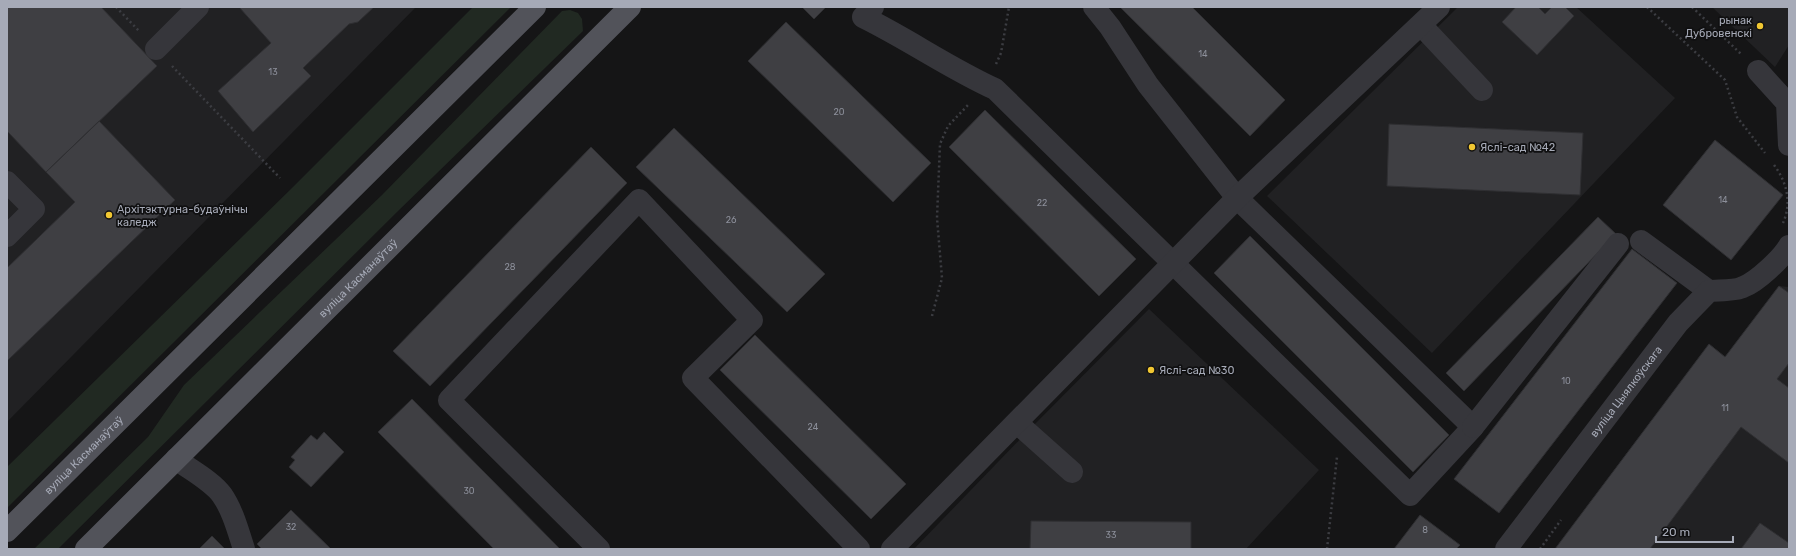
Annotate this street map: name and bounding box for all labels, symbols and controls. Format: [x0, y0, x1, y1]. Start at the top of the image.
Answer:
place label: рынак Дубровенскі [1685, 14, 1752, 40]
marker: рынак Дубровенскі [1755, 21, 1765, 31]
house number: 14 [1198, 49, 1208, 59]
house number: 13 [268, 67, 278, 77]
house number: 20 [834, 107, 845, 117]
place label: Яслі-сад №42 [1480, 141, 1555, 154]
marker: Яслі-сад №42 [1467, 142, 1477, 152]
house number: 14 [1718, 195, 1728, 205]
house number: 22 [1037, 198, 1047, 208]
place label: Архітэктурна-будаўнічы каледж [117, 203, 248, 229]
marker: Архітэктурна-будаўнічы каледж [104, 210, 114, 220]
house number: 26 [726, 215, 737, 225]
street label: вуліца Касманаўтаў [316, 236, 400, 320]
house number: 28 [504, 262, 516, 272]
street label: вуліца Цыялкоўскага [1587, 343, 1665, 440]
place label: Яслі-сад №30 [1159, 364, 1234, 377]
marker: Яслі-сад №30 [1146, 365, 1156, 375]
house number: 10 [1561, 376, 1571, 386]
house number: 11 [1721, 403, 1729, 413]
street label: вуліца Касманаўтаў [41, 413, 126, 497]
house number: 24 [808, 422, 819, 432]
house number: 30 [463, 486, 475, 496]
scale bar [1656, 518, 1733, 544]
house number: 32 [286, 522, 296, 532]
house number: 8 [1422, 525, 1428, 535]
text: 20 m [1662, 525, 1690, 539]
house number: 33 [1106, 530, 1116, 540]

